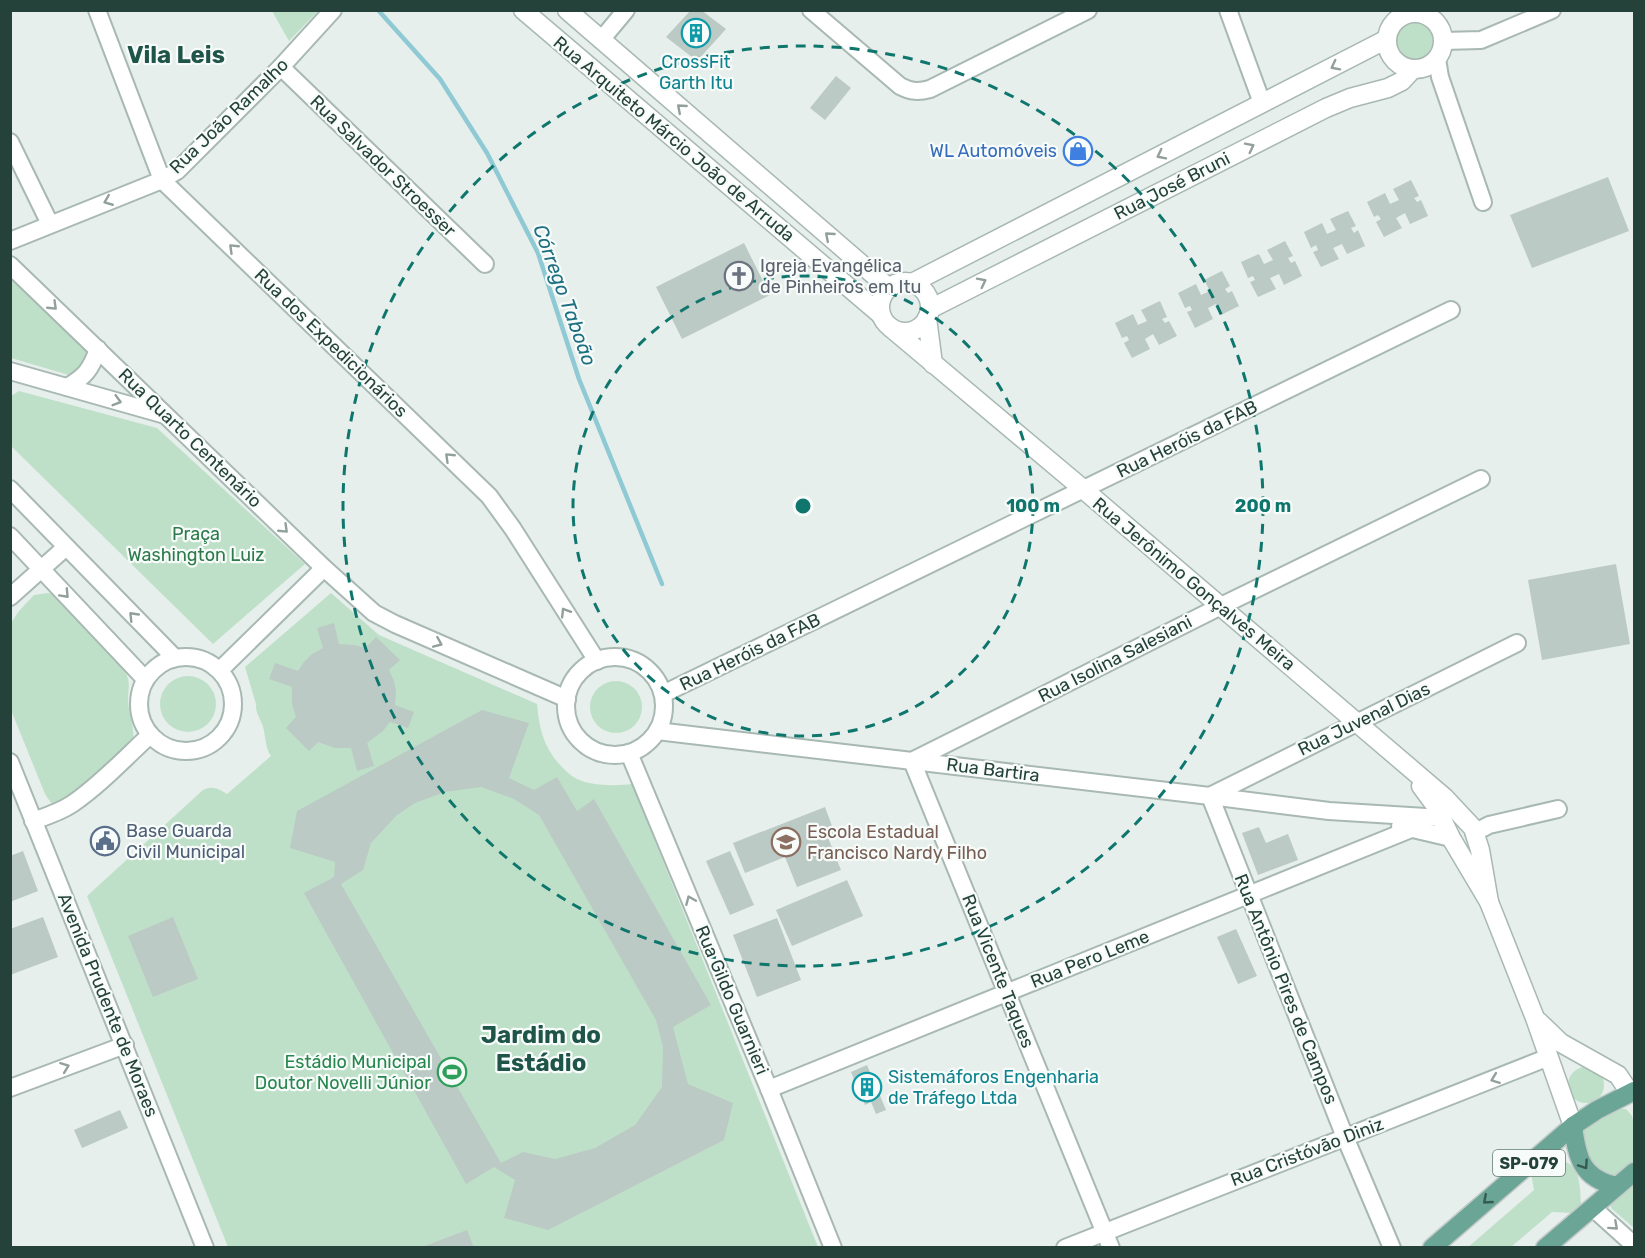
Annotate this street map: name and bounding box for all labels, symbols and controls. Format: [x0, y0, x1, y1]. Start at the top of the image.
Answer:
building icon: CrossFit Garth Itu [680, 17, 712, 49]
street label: Rua Arquiteto Márcio João de Arruda [549, 31, 799, 247]
district label: Vila Leis [127, 41, 225, 69]
place label: CrossFit Garth Itu [659, 51, 733, 94]
street label: Rua João Ramalho [165, 54, 293, 178]
one-way arrow [1330, 59, 1341, 70]
street label: Rua Salvador Stroesser [305, 91, 461, 242]
one-way arrow [677, 104, 688, 115]
shop icon: WL Automóveis [1062, 135, 1094, 167]
place label: WL Automóveis [930, 140, 1057, 162]
one-way arrow [1244, 142, 1255, 154]
street label: Rua José Bruni [1110, 147, 1234, 225]
one-way arrow [1156, 147, 1167, 159]
one-way arrow [103, 194, 113, 207]
water label: Córrego Taboão [528, 221, 602, 369]
one-way arrow [825, 232, 835, 243]
one-way arrow [229, 244, 239, 255]
place label: Igreja Evangélica de Pinheiros em Itu [760, 255, 921, 298]
church icon: Igreja Evangélica de Pinheiros em Itu [723, 260, 755, 292]
street label: Rua dos Expedicionários [250, 264, 412, 422]
one-way arrow [976, 278, 987, 290]
one-way arrow [45, 298, 56, 309]
street label: Rua Quarto Centenário [114, 364, 266, 512]
one-way arrow [111, 394, 122, 406]
street label: Rua Heróis da FAB [1113, 395, 1261, 483]
one-way arrow [445, 453, 456, 464]
street label: Rua Jerônimo Gonçalves Meira [1088, 493, 1300, 675]
text: 100 m [1006, 495, 1060, 517]
text: 200 m [1235, 495, 1291, 517]
centre of rings [793, 496, 813, 516]
one-way arrow [276, 521, 287, 532]
park label: Praça Washington Luiz [128, 523, 265, 566]
one-way arrow [58, 587, 69, 597]
one-way arrow [561, 608, 573, 618]
street label: Rua Heróis da FAB [676, 608, 824, 696]
street label: Rua Isolina Salesiani [1034, 611, 1196, 707]
one-way arrow [130, 612, 141, 623]
one-way arrow [432, 636, 443, 648]
street label: Rua Juvenal Dias [1294, 677, 1434, 761]
street label: Rua Bartira [945, 753, 1041, 787]
place label: Base Guarda Civil Municipal [126, 820, 245, 863]
place label: Escola Estadual Francisco Nardy Filho [807, 821, 987, 864]
public building icon: Base Guarda Civil Municipal [89, 825, 121, 857]
school or university icon: Escola Estadual Francisco Nardy Filho [770, 826, 802, 858]
street label: Rua Antônio Pires de Campos [1230, 871, 1342, 1107]
street label: Avenida Prudente de Moraes [53, 890, 163, 1120]
street label: Rua Vicente Taques [957, 891, 1039, 1051]
one-way arrow [685, 895, 697, 906]
street label: Rua Gildo Guarnieri [691, 922, 773, 1078]
street label: Rua Pero Leme [1027, 925, 1153, 993]
district label: Jardim do Estádio [481, 1021, 601, 1077]
place label: Estádio Municipal Doutor Novelli Júnior [255, 1051, 431, 1094]
sports icon: Estádio Municipal Doutor Novelli Júnior [436, 1056, 468, 1088]
one-way arrow [59, 1062, 70, 1074]
place label: Sistemáforos Engenharia de Tráfego Ltda [888, 1066, 1099, 1109]
building icon: Sistemáforos Engenharia de Tráfego Ltda [851, 1071, 883, 1103]
one-way arrow [1490, 1071, 1500, 1084]
street label: Rua Cristóvão Diniz [1228, 1113, 1386, 1191]
road number: SP-079 [1493, 1150, 1565, 1176]
one-way arrow [1577, 1158, 1588, 1169]
one-way arrow [1483, 1193, 1494, 1204]
one-way arrow [1607, 1219, 1618, 1230]

